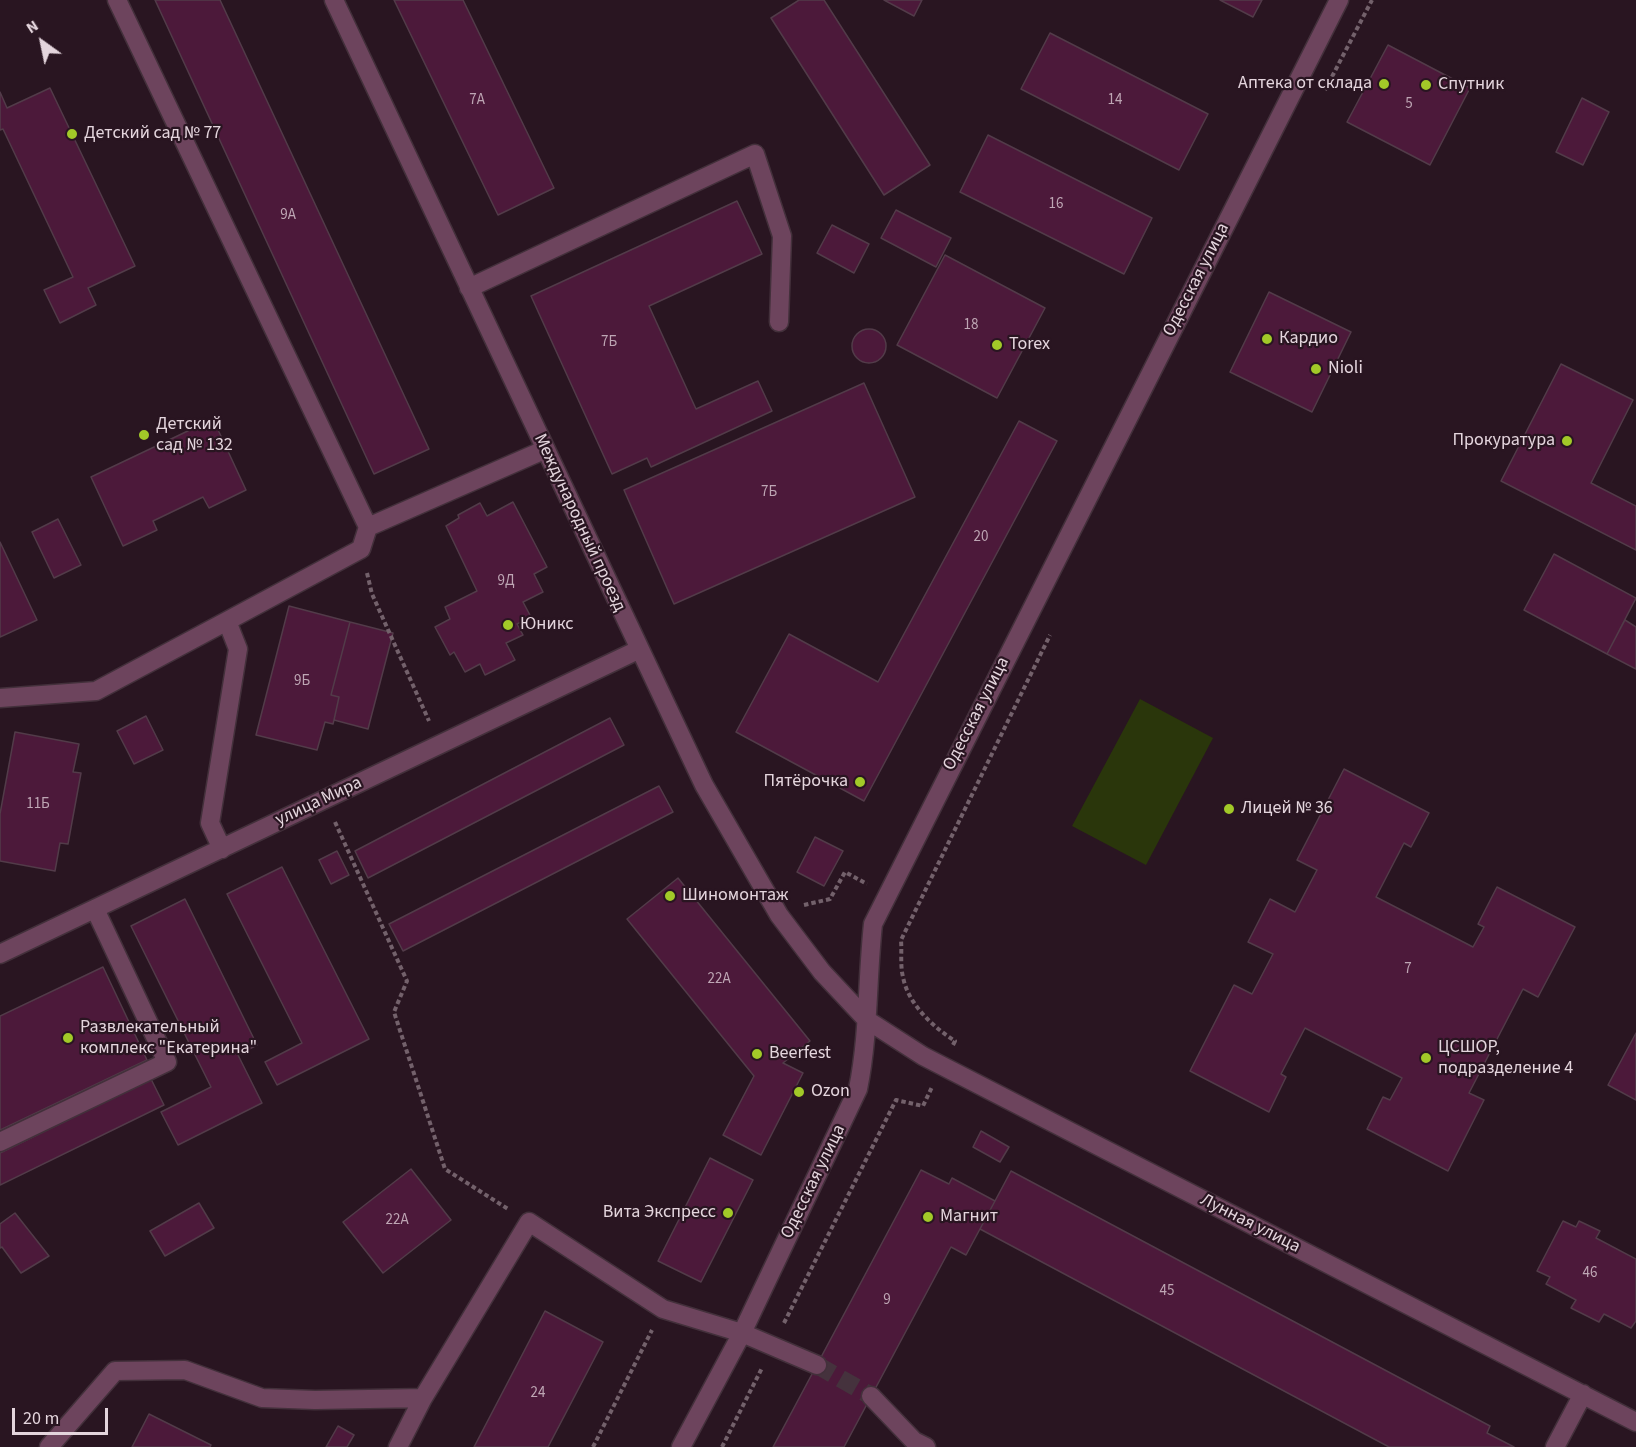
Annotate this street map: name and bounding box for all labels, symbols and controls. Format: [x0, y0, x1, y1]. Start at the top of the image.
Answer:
north arrow [12, 12, 72, 72]
text: N [22, 15, 43, 39]
place label: Аптека от склада [1238, 73, 1372, 95]
place label: Спутник [1438, 74, 1504, 96]
marker: Аптека от склада [1377, 77, 1391, 91]
marker: Спутник [1419, 78, 1433, 92]
house number: 7А [469, 92, 485, 110]
house number: 14 [1108, 92, 1122, 110]
house number: 5 [1405, 96, 1413, 114]
place label: Детский сад № 77 [84, 123, 221, 145]
marker: Детский сад № 77 [65, 127, 79, 141]
house number: 16 [1049, 196, 1063, 214]
house number: 9А [280, 207, 296, 225]
street label: Одесская улица [1159, 220, 1235, 340]
house number: 18 [964, 317, 978, 335]
place label: Кардио [1279, 328, 1338, 350]
marker: Кардио [1260, 332, 1274, 346]
house number: 7Б [601, 334, 617, 352]
place label: Torex [1009, 334, 1050, 356]
marker: Torex [990, 338, 1004, 352]
place label: Nioli [1328, 358, 1363, 380]
marker: Nioli [1309, 362, 1323, 376]
place label: Детский сад № 132 [156, 414, 233, 456]
marker: Детский сад № 132 [137, 428, 151, 442]
place label: Прокуратура [1453, 430, 1555, 452]
street label: Международный проезд [528, 431, 630, 615]
marker: Прокуратура [1560, 434, 1574, 448]
house number: 7Б [761, 484, 777, 502]
house number: 20 [974, 529, 988, 547]
house number: 9Д [497, 573, 515, 591]
place label: Юникс [520, 614, 573, 636]
marker: Юникс [501, 618, 515, 632]
street label: Одесская улица [939, 654, 1015, 774]
house number: 9Б [294, 673, 310, 691]
place label: Пятёрочка [763, 771, 848, 793]
street label: улица Мира [272, 773, 366, 831]
marker: Пятёрочка [853, 775, 867, 789]
house number: 11Б [26, 796, 50, 814]
place label: Лицей № 36 [1241, 798, 1333, 820]
marker: Лицей № 36 [1222, 802, 1236, 816]
place label: Шиномонтаж [682, 885, 788, 907]
marker: Шиномонтаж [663, 889, 677, 903]
house number: 7 [1404, 961, 1412, 979]
house number: 22А [707, 971, 731, 989]
place label: Развлекательный комплекс "Екатерина" [80, 1017, 257, 1060]
marker: Развлекательный комплекс "Екатерина" [61, 1031, 75, 1045]
place label: ЦСШОР, подразделение 4 [1438, 1037, 1573, 1080]
place label: Beerfest [769, 1043, 831, 1065]
marker: Beerfest [750, 1047, 764, 1061]
marker: ЦСШОР, подразделение 4 [1419, 1051, 1433, 1065]
place label: Ozon [811, 1081, 850, 1103]
marker: Ozon [792, 1085, 806, 1099]
street label: Одесская улица [777, 1121, 851, 1243]
street label: Лунная улица [1196, 1190, 1304, 1258]
place label: Вита Экспресс [603, 1202, 716, 1224]
marker: Вита Экспресс [721, 1206, 735, 1220]
place label: Магнит [940, 1206, 998, 1228]
marker: Магнит [921, 1210, 935, 1224]
house number: 22А [385, 1212, 409, 1230]
house number: 46 [1583, 1265, 1597, 1283]
house number: 45 [1160, 1283, 1174, 1301]
house number: 9 [883, 1292, 891, 1310]
house number: 24 [531, 1385, 545, 1403]
scale bar [15, 1396, 111, 1434]
text: 20 m [23, 1406, 59, 1431]

